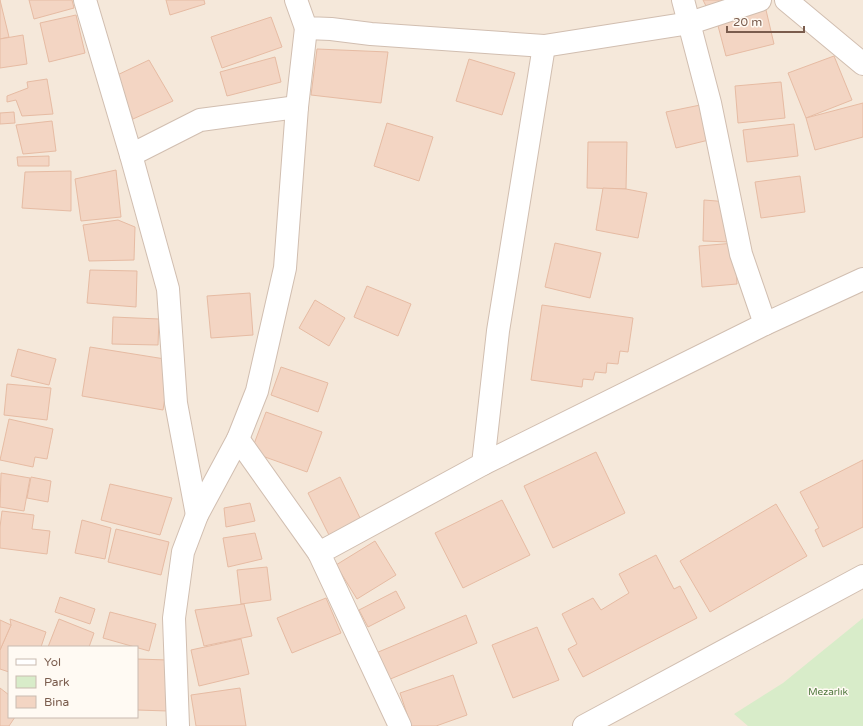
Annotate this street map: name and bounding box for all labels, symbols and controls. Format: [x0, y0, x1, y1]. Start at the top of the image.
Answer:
scale bar [727, 8, 804, 34]
text: 20 m [733, 15, 762, 29]
legend [8, 646, 138, 718]
text: Yol [44, 655, 61, 669]
text: Park [44, 675, 70, 689]
park label: Mezarlık [808, 686, 849, 698]
text: Bina [44, 695, 69, 709]

